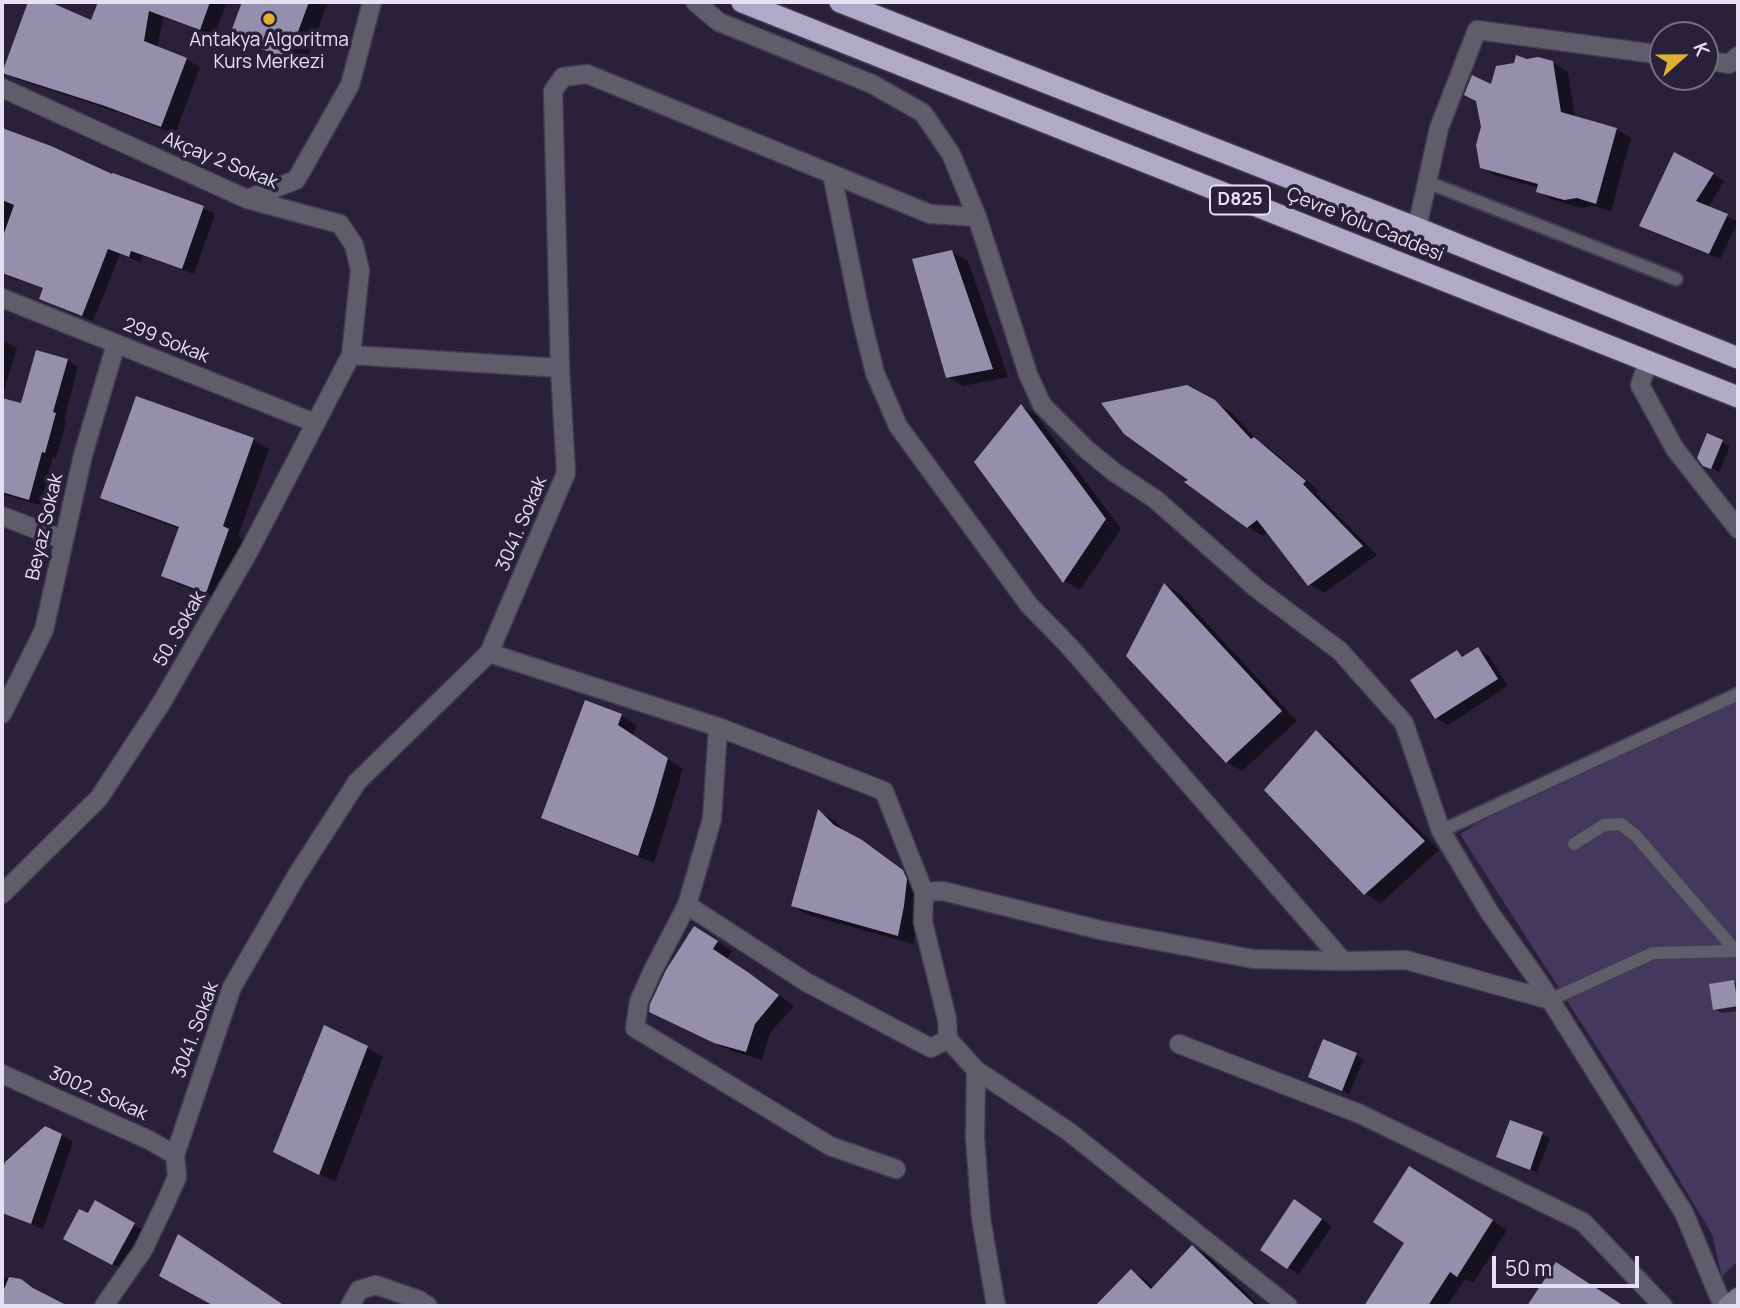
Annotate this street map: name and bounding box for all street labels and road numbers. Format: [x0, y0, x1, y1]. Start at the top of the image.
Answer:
street label: Akçay 2 Sokak [159, 127, 281, 195]
street label: Çevre Yolu Caddesi [1283, 183, 1447, 267]
road number: D825 [1210, 186, 1270, 215]
street label: 299 Sokak [120, 313, 212, 369]
street label: Beyaz Sokak [22, 471, 68, 583]
street label: 3041. Sokak [492, 473, 552, 575]
street label: 50. Sokak [149, 587, 211, 671]
street label: 3041. Sokak [168, 979, 224, 1081]
street label: 3002. Sokak [45, 1062, 151, 1126]

